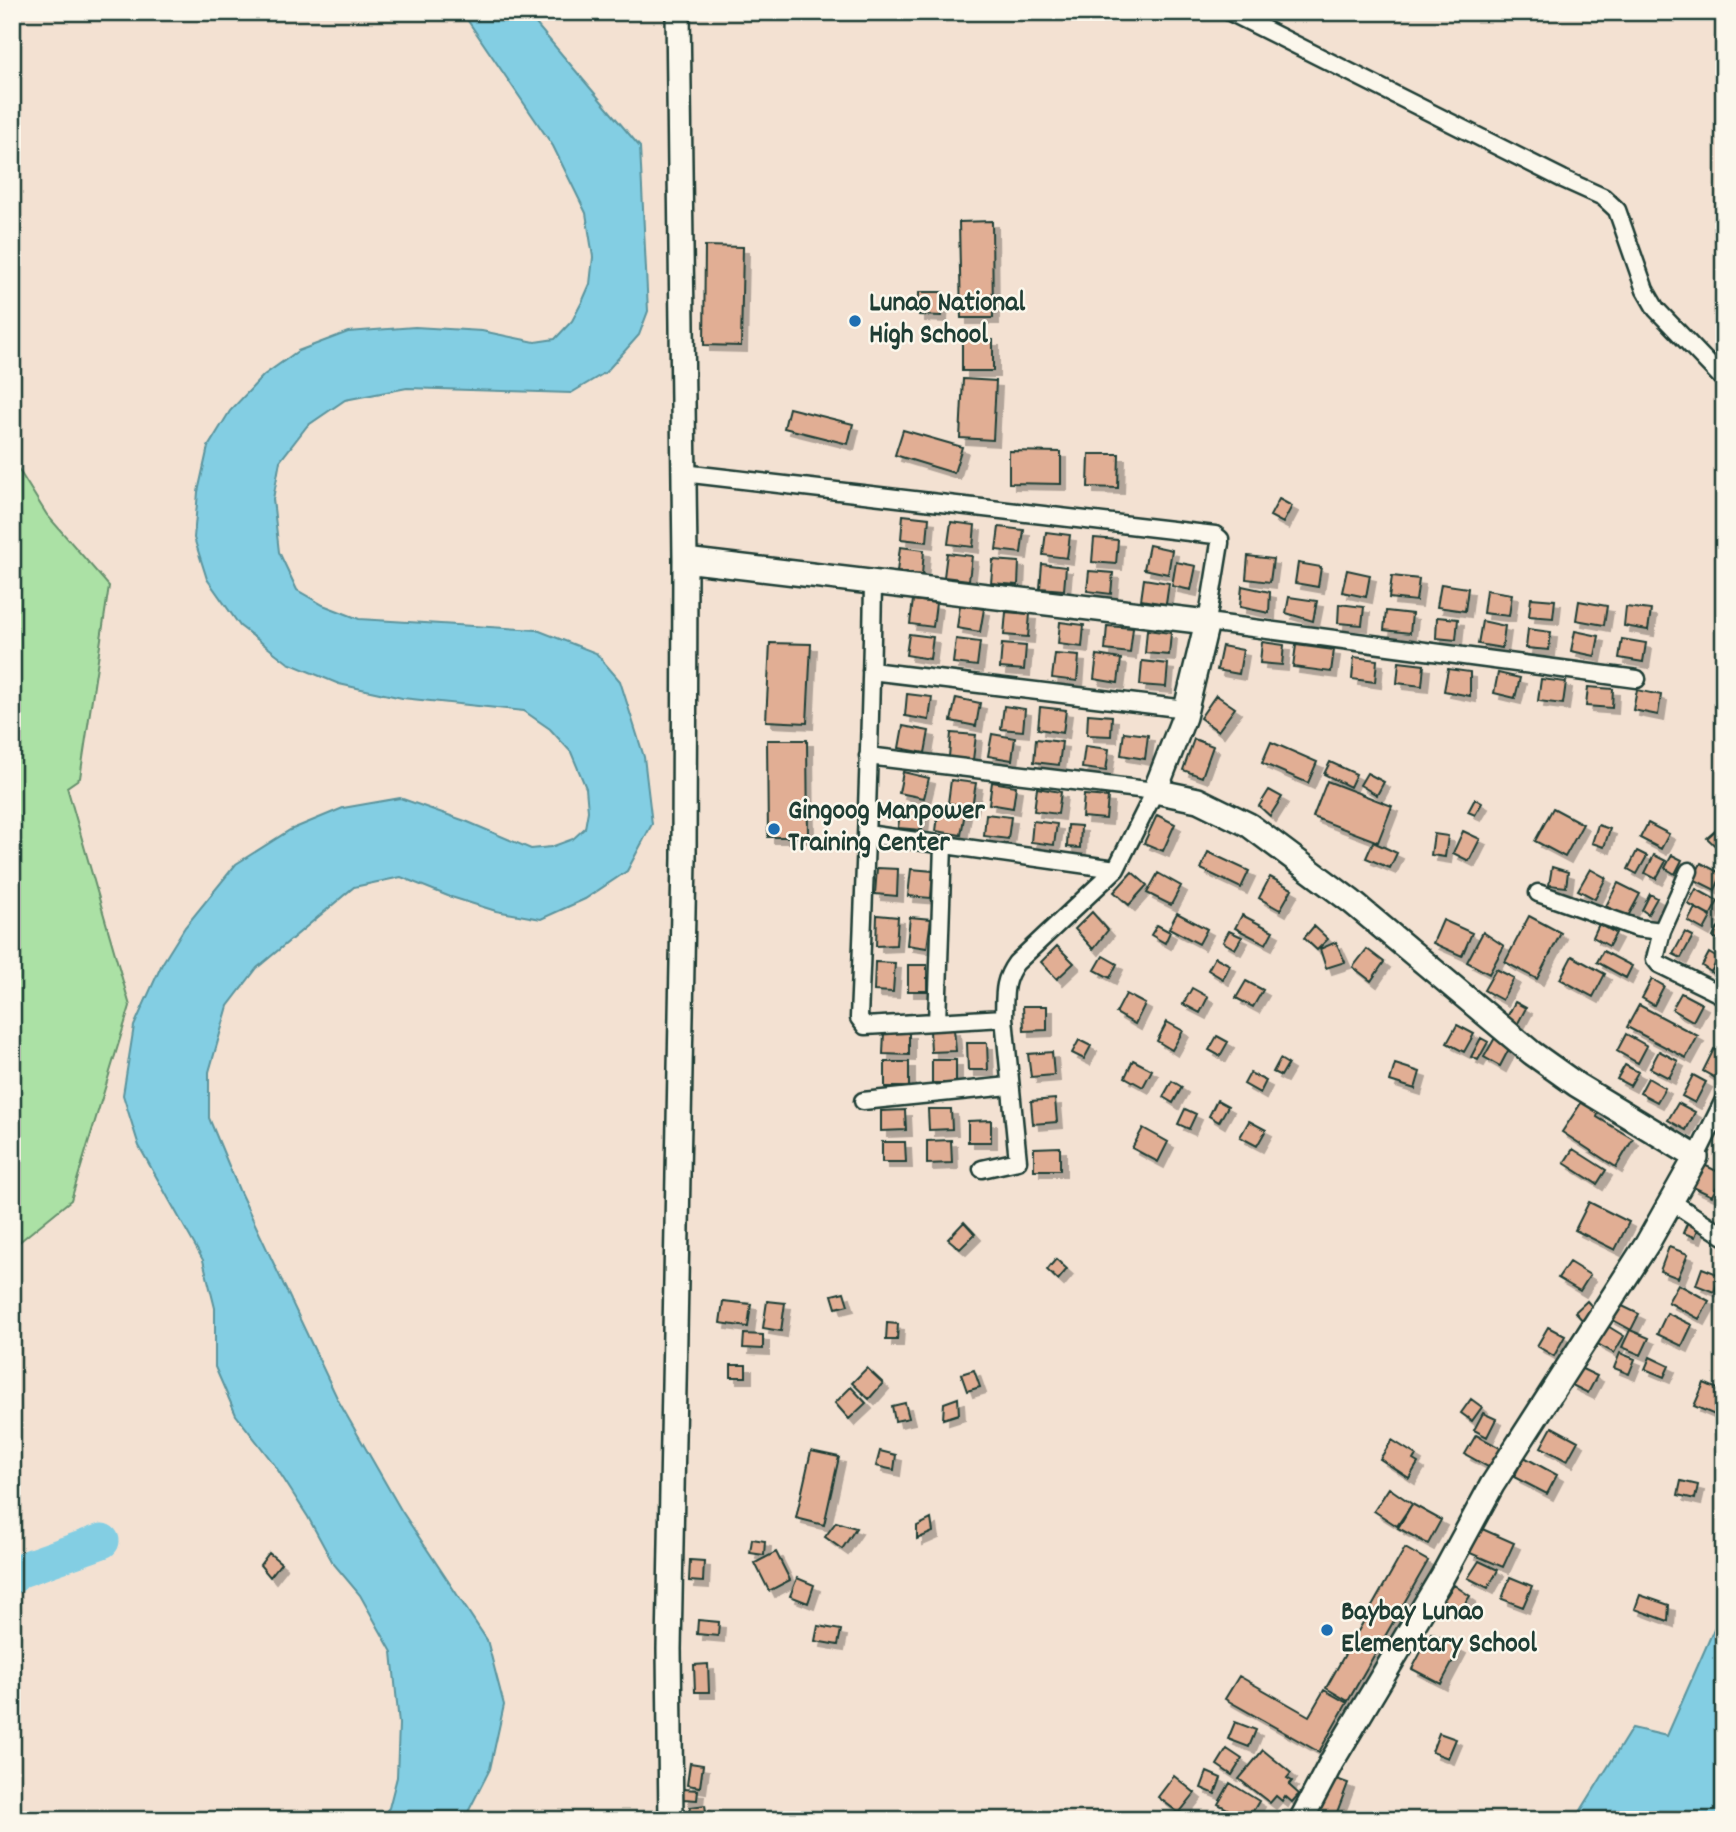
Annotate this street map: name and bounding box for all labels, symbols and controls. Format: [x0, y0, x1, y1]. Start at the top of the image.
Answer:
place label: Lunao National High School [869, 285, 1025, 357]
marker: Lunao National High School [847, 313, 863, 329]
place label: Gingoog Manpower Training Center [788, 793, 985, 865]
marker: Gingoog Manpower Training Center [766, 821, 782, 837]
place label: Baybay Lunao Elementary School [1341, 1594, 1537, 1666]
marker: Baybay Lunao Elementary School [1319, 1622, 1335, 1638]

